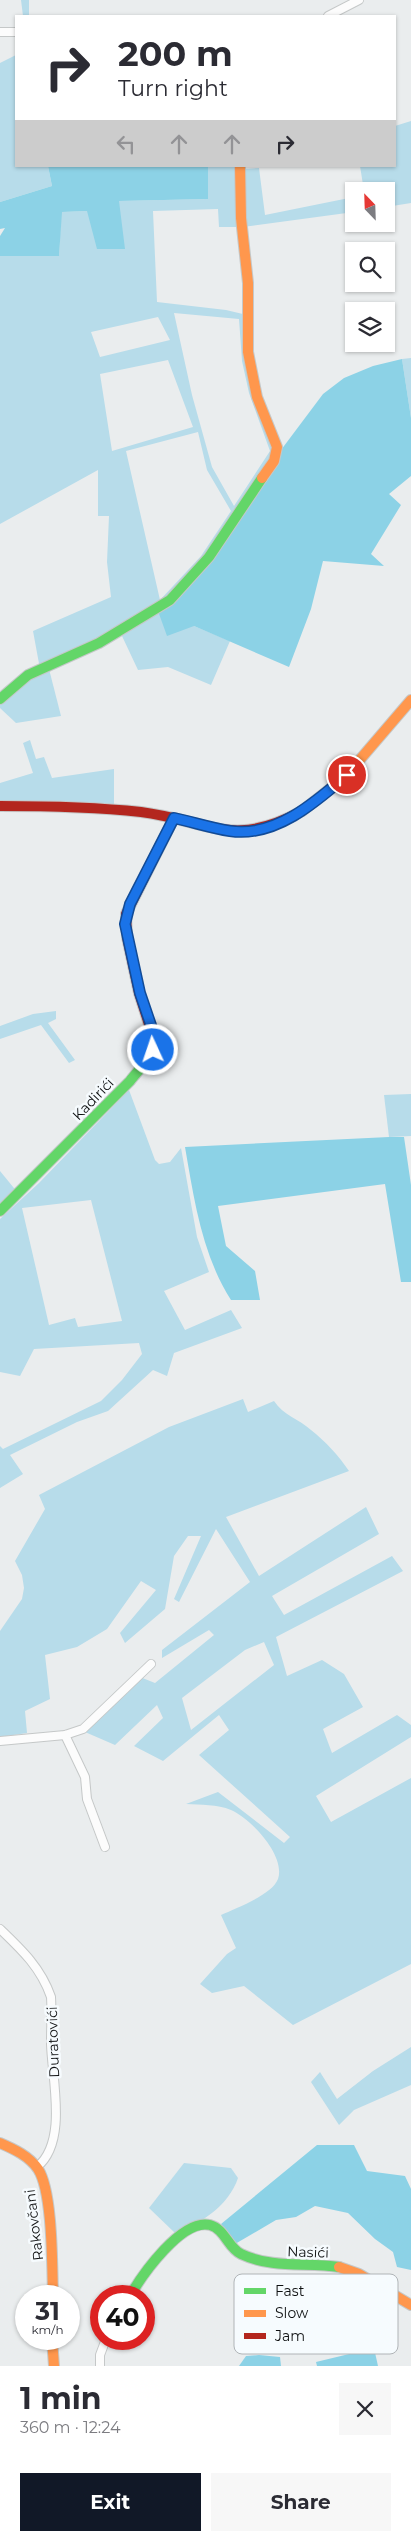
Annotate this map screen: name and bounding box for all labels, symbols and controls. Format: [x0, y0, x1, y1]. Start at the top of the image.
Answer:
text: 200 m [118, 32, 233, 75]
icon: right [35, 35, 100, 100]
text: Turn right [118, 75, 228, 102]
icon: left [112, 130, 140, 158]
icon: ahead [165, 130, 193, 158]
icon: ahead [218, 130, 246, 158]
icon: right [271, 130, 299, 158]
north arrow [345, 182, 395, 232]
map controls [345, 182, 395, 352]
button: search [345, 242, 395, 292]
button: layers [345, 302, 395, 352]
pin [326, 754, 368, 796]
icon: arrive [333, 761, 361, 789]
position arrow [126, 1023, 178, 1075]
street label: Kadirići [68, 1074, 118, 1124]
street label: Duratovići [43, 2006, 63, 2078]
street label: Rakovčani [21, 2188, 47, 2262]
street label: Nasići [287, 2242, 329, 2262]
legend [234, 2274, 398, 2354]
text: Fast [275, 2282, 305, 2300]
speed limit sign: 40 [90, 2285, 155, 2350]
text: 31 [35, 2296, 60, 2326]
text: Slow [275, 2304, 309, 2322]
text: km/h [31, 2322, 64, 2337]
text: Jam [274, 2327, 305, 2345]
text: 1 min [20, 2380, 101, 2417]
button: close [339, 2383, 391, 2435]
text: 360 m · 12:24 [20, 2418, 121, 2437]
button: Exit [20, 2473, 201, 2531]
button: Share [211, 2473, 391, 2531]

